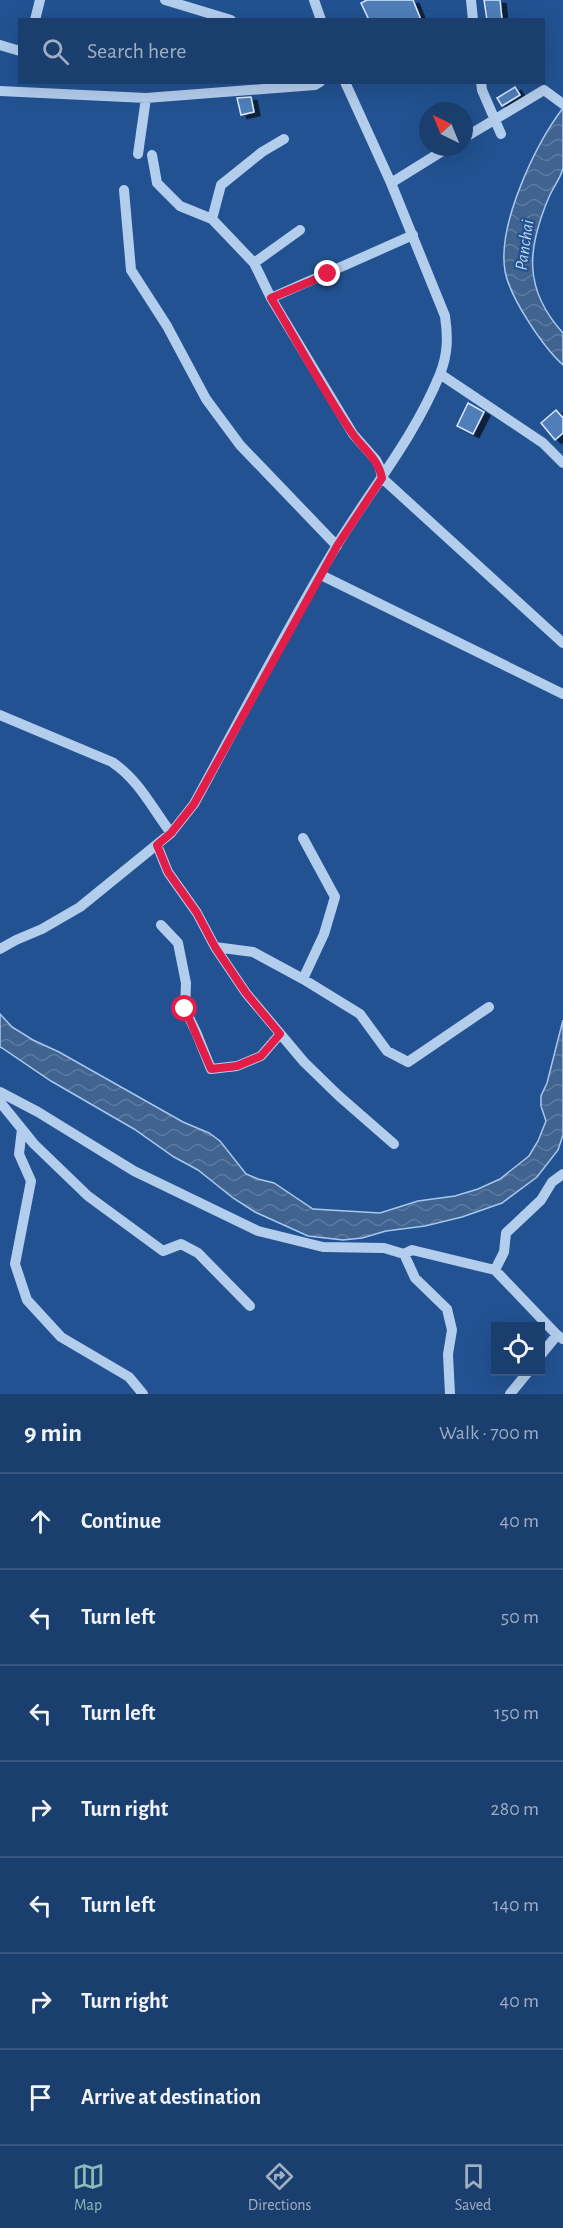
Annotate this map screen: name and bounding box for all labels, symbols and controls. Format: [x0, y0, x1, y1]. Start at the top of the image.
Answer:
search box [18, 18, 545, 84]
icon: search [39, 35, 72, 68]
text: Search here [87, 40, 186, 62]
north arrow [419, 102, 473, 156]
water label: Panchai [513, 218, 537, 271]
route end [314, 260, 340, 286]
route start [171, 995, 197, 1021]
map controls [491, 1322, 545, 1376]
button: locate [491, 1322, 545, 1376]
text: 9 min [24, 1420, 82, 1446]
text: Walk · 700 m [439, 1423, 539, 1443]
icon: ahead [24, 1505, 57, 1538]
text: Continue [81, 1510, 161, 1532]
text: 40 m [500, 1511, 539, 1531]
icon: left [24, 1601, 57, 1634]
text: Turn left [81, 1606, 155, 1628]
text: 50 m [501, 1607, 539, 1627]
icon: left [24, 1697, 57, 1730]
text: Turn left [81, 1702, 155, 1724]
text: 150 m [494, 1703, 539, 1723]
icon: right [24, 1793, 57, 1826]
text: Turn right [81, 1798, 168, 1820]
text: 280 m [491, 1799, 539, 1819]
icon: left [24, 1889, 57, 1922]
text: Turn left [81, 1894, 155, 1916]
text: 140 m [493, 1895, 539, 1915]
icon: right [24, 1985, 57, 2018]
text: Turn right [81, 1990, 168, 2012]
text: 40 m [500, 1991, 539, 2011]
icon: arrive [24, 2081, 57, 2114]
text: Arrive at destination [81, 2086, 261, 2108]
tab: Map [72, 2160, 105, 2215]
tab: Directions [248, 2160, 312, 2215]
tab: Saved [455, 2160, 491, 2215]

